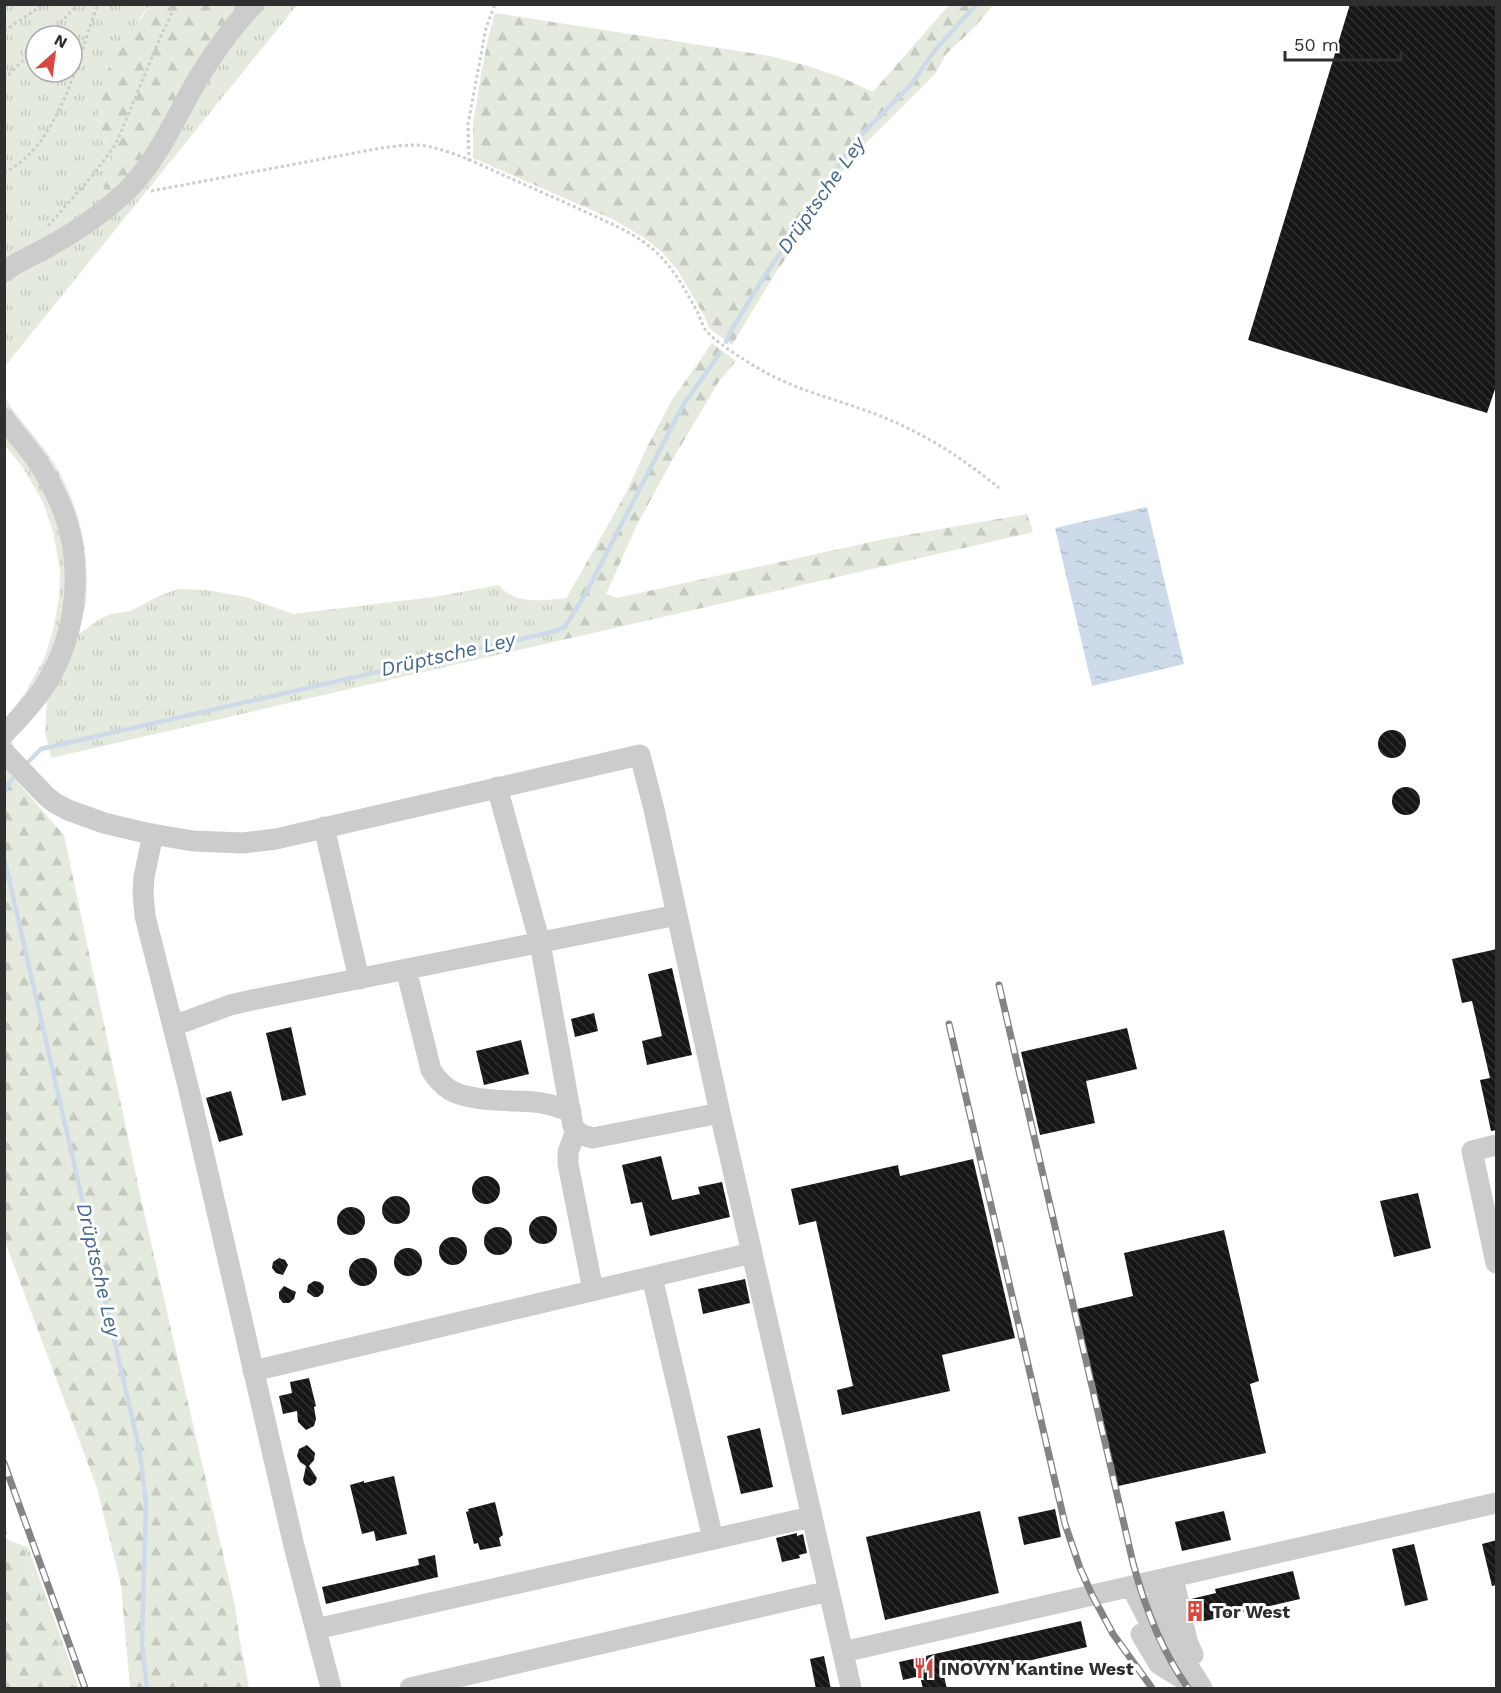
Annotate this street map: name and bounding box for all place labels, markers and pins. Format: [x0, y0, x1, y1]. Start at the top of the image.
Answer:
building icon: Tor West [1183, 1599, 1207, 1623]
place label: Tor West [1212, 1601, 1290, 1622]
restaurant icon: INOVYN Kantine West [912, 1656, 936, 1680]
place label: INOVYN Kantine West [941, 1658, 1134, 1679]

